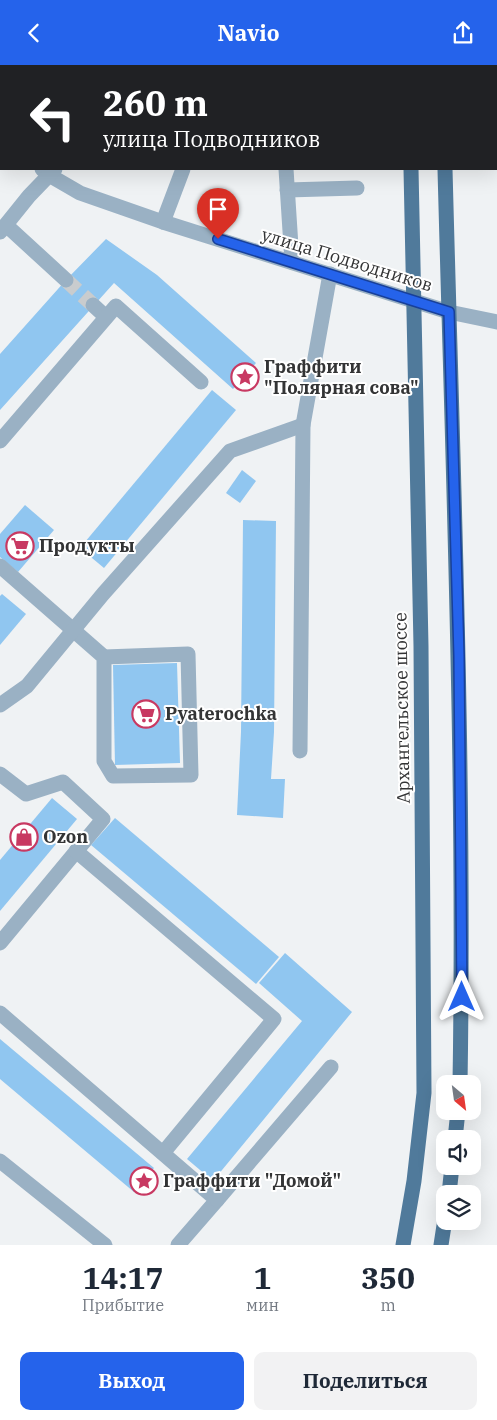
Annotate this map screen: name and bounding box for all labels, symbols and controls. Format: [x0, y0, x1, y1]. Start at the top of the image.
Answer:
text: Navio [218, 18, 279, 47]
icon: back [20, 19, 48, 47]
icon: share [449, 19, 477, 47]
text: 260 m [103, 80, 208, 126]
icon: left [20, 85, 85, 150]
text: улица Подводников [103, 124, 320, 153]
pin [197, 188, 239, 239]
icon: arrive [204, 195, 232, 223]
street label: улица Подводников [259, 223, 436, 297]
place label: Граффити "Полярная сова" [264, 355, 419, 399]
place icon: Граффити "Полярная сова" [230, 362, 260, 392]
supermarket icon: Продукты [5, 531, 35, 561]
place label: Продукты [39, 534, 135, 557]
street label: Архангельское шоссе [388, 612, 415, 804]
supermarket icon: Pyaterochka [131, 699, 161, 729]
place label: Pyaterochka [165, 702, 277, 725]
shop icon: Ozon [9, 822, 39, 852]
place label: Ozon [43, 825, 88, 848]
position arrow [435, 970, 487, 1022]
north arrow [436, 1075, 481, 1120]
map controls [436, 1075, 481, 1230]
button: sound [436, 1130, 481, 1175]
place icon: Граффити "Домой" [129, 1166, 159, 1196]
place label: Граффити "Домой" [163, 1169, 341, 1192]
button: layers [436, 1185, 481, 1230]
text: 14:17 [82, 1258, 164, 1297]
text: 1 [254, 1258, 272, 1297]
text: 350 [361, 1258, 415, 1297]
text: Прибытие [82, 1295, 164, 1315]
text: мин [246, 1295, 279, 1315]
text: m [380, 1295, 396, 1315]
button: Выход [20, 1352, 244, 1410]
button: Поделиться [254, 1352, 477, 1410]

